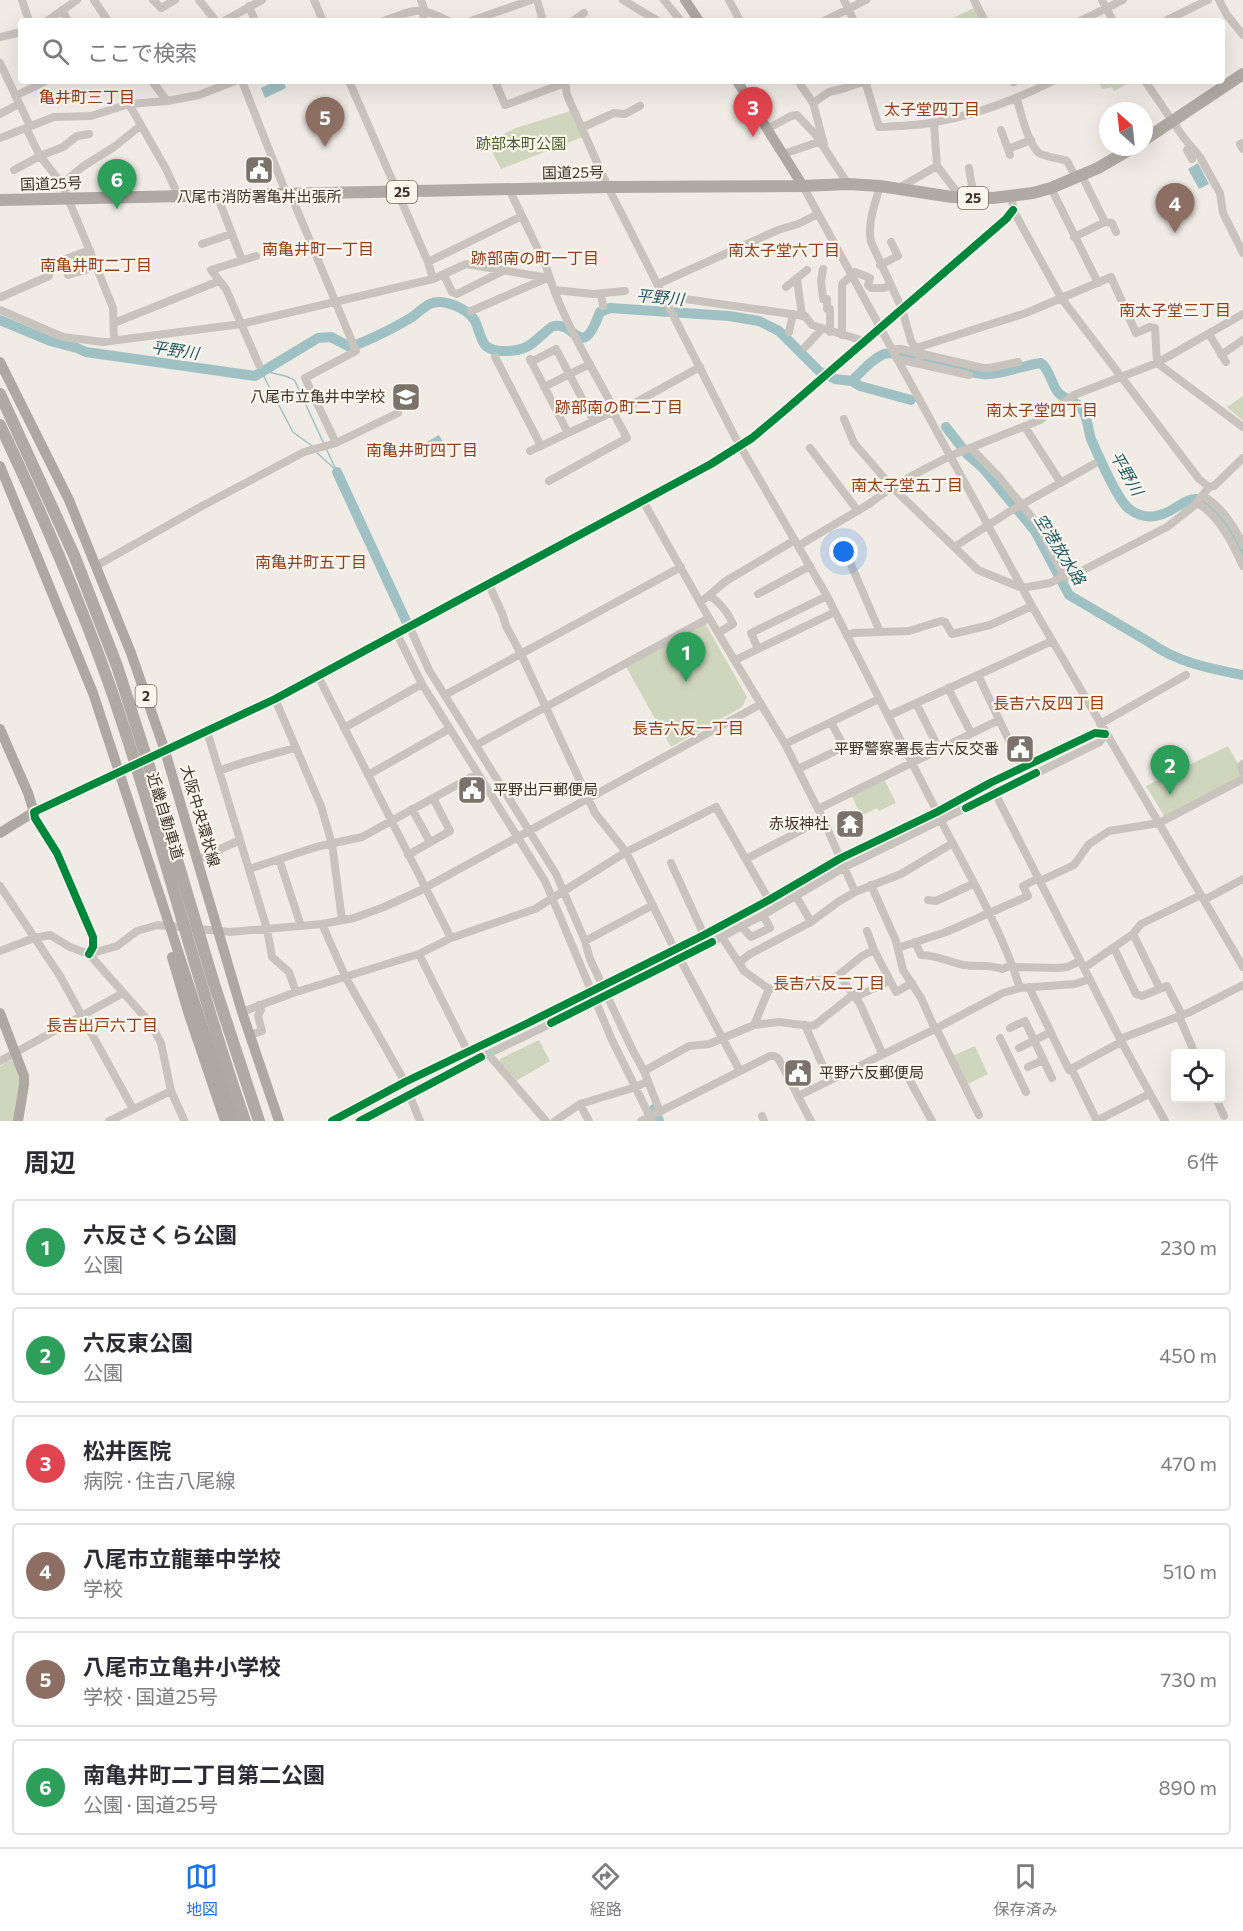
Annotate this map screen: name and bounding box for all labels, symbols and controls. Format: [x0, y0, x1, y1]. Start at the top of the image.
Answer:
search box [18, 18, 1225, 84]
icon: search [39, 35, 72, 68]
text: ここで検索 [87, 39, 197, 66]
district label: 亀井町三丁目 [39, 87, 135, 106]
pin: 3 [734, 88, 772, 137]
pin: 5 [306, 98, 344, 147]
district label: 太子堂四丁目 [884, 99, 980, 118]
north arrow [1099, 102, 1153, 156]
park label: 跡部本町公園 [476, 134, 566, 152]
public building icon: 八尾市消防署亀井出張所 [243, 154, 275, 186]
pin: 6 [98, 160, 136, 209]
street label: 国道25号 [542, 162, 604, 182]
street label: 国道25号 [20, 173, 82, 193]
road number: 25 [387, 181, 417, 203]
pin: 4 [1156, 184, 1194, 233]
place label: 八尾市消防署亀井出張所 [176, 187, 342, 205]
road number: 25 [958, 187, 988, 209]
district label: 南亀井町一丁目 [262, 239, 374, 258]
district label: 南太子堂六丁目 [728, 240, 840, 259]
district label: 跡部南の町一丁目 [471, 248, 599, 267]
district label: 南亀井町二丁目 [40, 255, 152, 274]
water label: 平野川 [635, 285, 687, 308]
district label: 南太子堂三丁目 [1119, 300, 1231, 319]
water label: 平野川 [150, 337, 202, 363]
school or university icon: 八尾市立亀井中学校 [390, 381, 422, 413]
place label: 八尾市立亀井中学校 [250, 387, 385, 405]
district label: 跡部南の町二丁目 [555, 397, 683, 416]
district label: 南太子堂四丁目 [986, 400, 1098, 419]
district label: 南亀井町四丁目 [366, 440, 478, 459]
water label: 平野川 [1107, 447, 1149, 500]
district label: 南太子堂五丁目 [851, 475, 963, 494]
water label: 空港放水路 [1031, 510, 1091, 589]
your location [829, 537, 858, 566]
district label: 南亀井町五丁目 [255, 552, 367, 571]
pin: 1 [666, 632, 706, 682]
road number: 2 [136, 685, 156, 707]
district label: 長吉六反四丁目 [993, 693, 1105, 712]
district label: 長吉六反一丁目 [632, 718, 744, 737]
public building icon: 平野警察署長吉六反交番 [1004, 733, 1036, 765]
place label: 平野警察署長吉六反交番 [834, 739, 999, 757]
pin: 2 [1150, 746, 1190, 795]
street label: 大阪中央環状線 [178, 763, 224, 869]
street label: 近畿自動車道 [144, 770, 188, 861]
public building icon: 平野出戸郵便局 [456, 774, 488, 806]
place label: 平野出戸郵便局 [493, 780, 598, 798]
temple icon: 赤坂神社 [834, 808, 866, 840]
place label: 赤坂神社 [769, 814, 829, 832]
district label: 長吉六反二丁目 [773, 973, 885, 992]
district label: 長吉出戸六丁目 [46, 1015, 158, 1034]
map controls [1171, 1049, 1225, 1103]
button: locate [1171, 1049, 1225, 1103]
public building icon: 平野六反郵便局 [782, 1057, 814, 1089]
place label: 平野六反郵便局 [819, 1063, 924, 1081]
text: 周辺 [24, 1146, 76, 1177]
text: 6件 [1187, 1149, 1219, 1173]
text: 六反さくら公園 [83, 1221, 237, 1248]
text: 1 [41, 1235, 50, 1259]
text: 230 m [1160, 1235, 1217, 1259]
text: 公園 [83, 1252, 123, 1276]
text: 六反東公園 [83, 1329, 193, 1356]
text: 2 [40, 1343, 51, 1367]
text: 450 m [1159, 1343, 1217, 1367]
text: 公園 [83, 1360, 123, 1384]
text: 松井医院 [83, 1437, 171, 1464]
text: 3 [40, 1451, 51, 1475]
text: 470 m [1161, 1451, 1217, 1475]
text: 病院 · 住吉八尾線 [83, 1468, 235, 1492]
text: 八尾市立龍華中学校 [83, 1545, 281, 1572]
text: 4 [39, 1559, 52, 1583]
text: 510 m [1163, 1559, 1217, 1583]
text: 学校 [83, 1576, 123, 1600]
text: 八尾市立亀井小学校 [83, 1653, 281, 1680]
text: 5 [40, 1667, 51, 1691]
text: 730 m [1161, 1667, 1217, 1691]
text: 学校 · 国道25号 [83, 1684, 218, 1708]
text: 南亀井町二丁目第二公園 [83, 1761, 325, 1788]
text: 6 [39, 1775, 52, 1799]
text: 890 m [1158, 1775, 1217, 1799]
text: 公園 · 国道25号 [83, 1792, 218, 1816]
tab: 地図 [185, 1860, 218, 1920]
tab: 経路 [589, 1860, 622, 1920]
tab: 保存済み [993, 1860, 1057, 1920]

